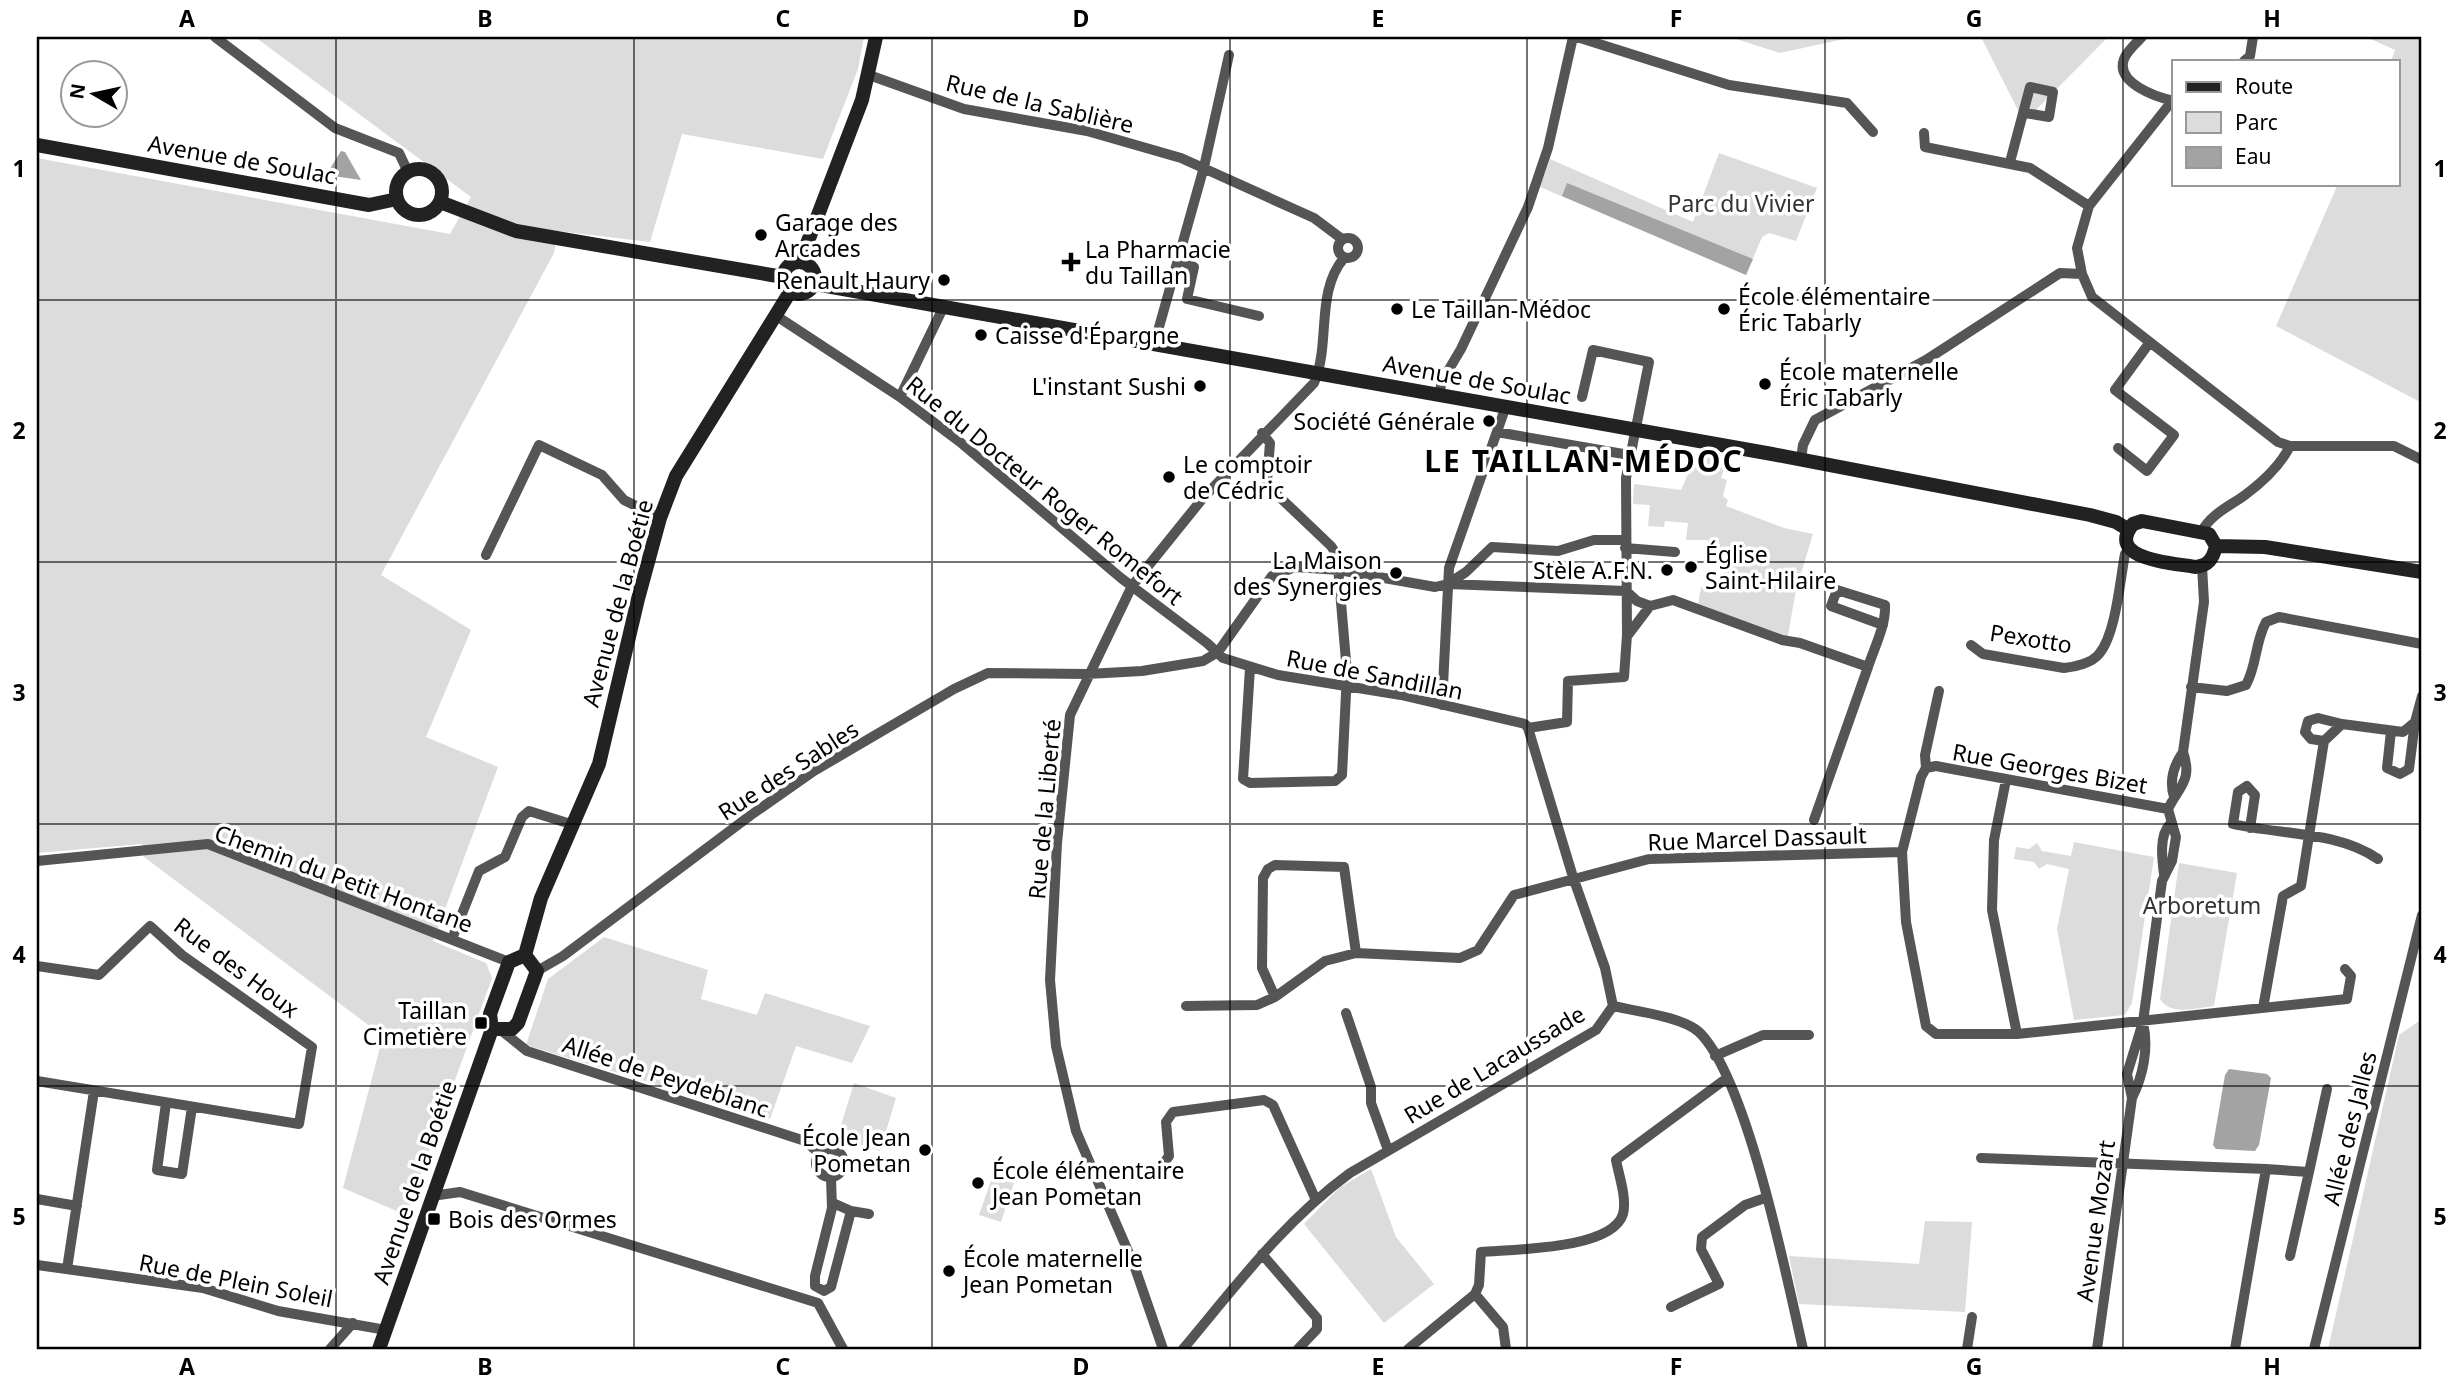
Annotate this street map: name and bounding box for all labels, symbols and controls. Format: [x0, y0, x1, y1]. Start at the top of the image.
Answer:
text: A [179, 2, 195, 34]
text: B [477, 2, 493, 34]
text: C [776, 2, 791, 34]
text: D [1073, 2, 1089, 34]
text: E [1372, 2, 1384, 34]
text: F [1670, 2, 1682, 34]
text: G [1966, 2, 1982, 34]
text: H [2263, 2, 2281, 34]
north arrow [60, 60, 130, 130]
legend [2172, 60, 2400, 186]
street label: Rue de la Sablière [943, 66, 1137, 140]
text: Route [2235, 72, 2293, 100]
text: N [63, 82, 91, 101]
text: Parc [2235, 108, 2278, 136]
street label: Avenue de Soulac [145, 127, 339, 191]
text: Eau [2235, 142, 2271, 170]
text: 1 [12, 152, 26, 184]
text: 1 [2433, 152, 2447, 184]
park label: Parc du Vivier [1667, 187, 1815, 219]
place label: Garage des Arcades [775, 206, 898, 264]
marker: Garage des Arcades [753, 227, 769, 243]
place label: La Pharmacie du Taillan [1085, 233, 1231, 291]
marker: La Pharmacie du Taillan [1063, 254, 1079, 270]
place label: Renault Haury [776, 264, 930, 296]
marker: Renault Haury [936, 272, 952, 288]
place label: École élémentaire Éric Tabarly [1738, 280, 1930, 338]
place label: Le Taillan-Médoc [1411, 293, 1591, 325]
marker: Le Taillan-Médoc [1389, 301, 1405, 317]
marker: École élémentaire Éric Tabarly [1716, 301, 1732, 317]
place label: Caisse d'Épargne [995, 319, 1179, 351]
marker: Caisse d'Épargne [973, 327, 989, 343]
street label: Avenue de Soulac [1380, 347, 1574, 411]
place label: École maternelle Éric Tabarly [1779, 355, 1959, 413]
street label: Rue du Docteur Roger Romefort [900, 368, 1190, 612]
place label: L'instant Sushi [1032, 370, 1186, 402]
marker: École maternelle Éric Tabarly [1757, 376, 1773, 392]
marker: L'instant Sushi [1192, 378, 1208, 394]
place label: Société Générale [1294, 405, 1475, 437]
marker: Société Générale [1481, 413, 1497, 429]
text: 2 [12, 414, 26, 446]
text: 2 [2433, 414, 2447, 446]
district label: LE TAILLAN-MÉDOC [1424, 440, 1744, 481]
place label: Le comptoir de Cédric [1183, 448, 1313, 506]
marker: Le comptoir de Cédric [1161, 469, 1177, 485]
street label: Avenue de la Boétie [574, 496, 660, 710]
place label: Église Saint-Hilaire [1705, 538, 1836, 596]
place label: La Maison des Synergies [1233, 544, 1382, 602]
place label: Stèle A.F.N. [1533, 554, 1653, 586]
marker: Église Saint-Hilaire [1683, 559, 1699, 575]
marker: Stèle A.F.N. [1659, 562, 1675, 578]
marker: La Maison des Synergies [1388, 565, 1404, 581]
street label: Pexotto [1988, 616, 2074, 660]
street label: Rue de Sandillan [1284, 641, 1466, 707]
text: 3 [12, 676, 26, 708]
text: 3 [2433, 676, 2447, 708]
street label: Rue des Sables [712, 713, 864, 827]
street label: Rue de la Liberté [1020, 717, 1068, 901]
street label: Rue Georges Bizet [1950, 735, 2150, 801]
street label: Chemin du Petit Hontane [210, 816, 478, 940]
street label: Rue Marcel Dassault [1647, 818, 1867, 858]
park label: Arboretum [2143, 889, 2261, 921]
street label: Rue des Houx [168, 909, 306, 1025]
text: 4 [12, 938, 26, 970]
text: 4 [2433, 938, 2447, 970]
place label: Taillan Cimetière [363, 994, 467, 1052]
street label: Rue de Lacaussade [1398, 997, 1590, 1131]
marker: Taillan Cimetière [473, 1015, 489, 1031]
street label: Allée de Peydeblanc [559, 1028, 773, 1124]
street label: Allée des Jalles [2314, 1048, 2384, 1208]
street label: Avenue de la Boétie [364, 1076, 464, 1288]
place label: École Jean Pometan [802, 1121, 911, 1179]
street label: Avenue Mozart [2068, 1138, 2122, 1304]
marker: École Jean Pometan [917, 1142, 933, 1158]
place label: École élémentaire Jean Pometan [990, 1154, 1184, 1212]
marker: École élémentaire Jean Pometan [970, 1175, 986, 1191]
text: 5 [12, 1200, 26, 1232]
text: 5 [2433, 1200, 2447, 1232]
place label: Bois des Ormes [448, 1203, 617, 1235]
marker: Bois des Ormes [426, 1211, 442, 1227]
place label: École maternelle Jean Pometan [961, 1242, 1143, 1300]
street label: Rue de Plein Soleil [136, 1246, 336, 1314]
marker: École maternelle Jean Pometan [941, 1263, 957, 1279]
text: A [179, 1350, 195, 1382]
text: B [477, 1350, 493, 1382]
text: C [776, 1350, 791, 1382]
text: D [1073, 1350, 1089, 1382]
text: E [1372, 1350, 1384, 1382]
text: F [1670, 1350, 1682, 1382]
text: G [1966, 1350, 1982, 1382]
text: H [2263, 1350, 2281, 1382]

